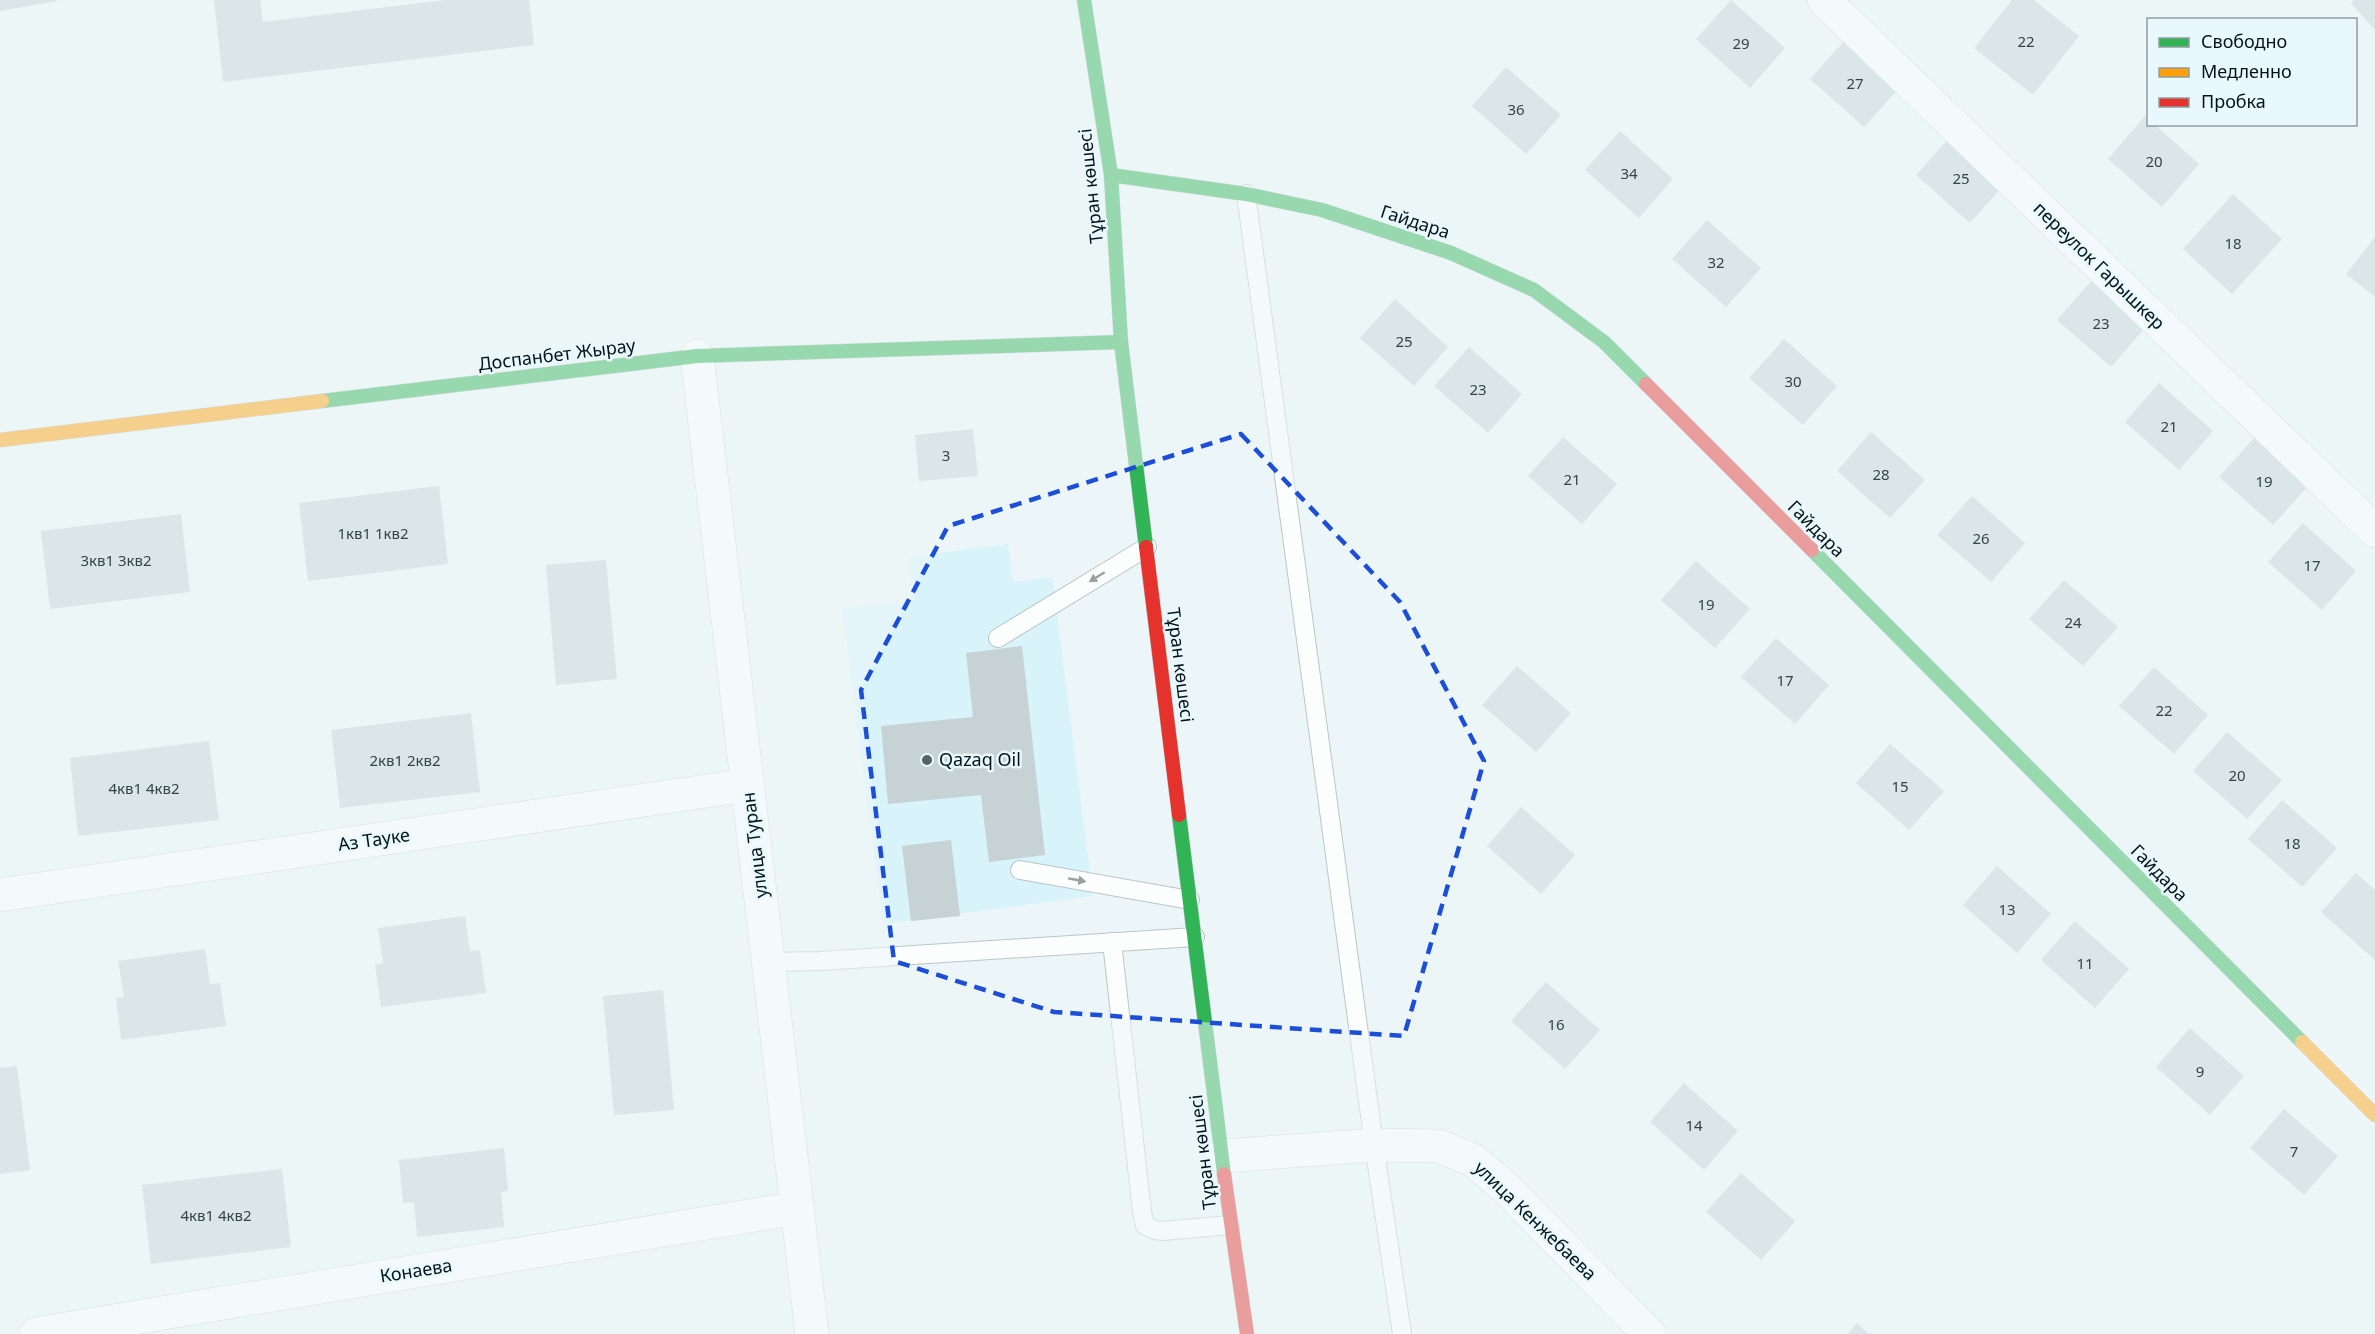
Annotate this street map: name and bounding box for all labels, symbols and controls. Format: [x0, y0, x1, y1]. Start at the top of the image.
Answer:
legend [2147, 18, 2357, 126]
text: Свободно [2201, 29, 2287, 53]
house number: 22 [2017, 31, 2035, 51]
house number: 29 [1732, 33, 1750, 53]
text: Медленно [2201, 59, 2292, 83]
house number: 27 [1846, 73, 1864, 93]
text: Пробка [2201, 89, 2266, 113]
house number: 36 [1507, 99, 1525, 119]
street label: Тұран көшесі [1072, 127, 1108, 245]
house number: 20 [2145, 151, 2163, 171]
house number: 34 [1620, 163, 1638, 183]
house number: 25 [1952, 168, 1970, 188]
street label: переулок Гарышкер [2029, 196, 2171, 334]
street label: Гайдара [1378, 199, 1453, 244]
house number: 18 [2224, 233, 2242, 253]
house number: 32 [1707, 252, 1725, 272]
house number: 23 [2092, 313, 2110, 333]
house number: 25 [1395, 331, 1413, 351]
street label: Доспанбет Жырау [477, 332, 638, 376]
house number: 30 [1784, 371, 1802, 391]
house number: 23 [1469, 379, 1487, 399]
house number: 21 [2160, 416, 2178, 436]
house number: 3 [942, 445, 950, 465]
house number: 28 [1872, 464, 1890, 484]
house number: 21 [1563, 469, 1581, 489]
house number: 19 [2255, 471, 2273, 491]
street label: Гайдара [1783, 495, 1850, 562]
house number: 1кв1 1кв2 [337, 523, 409, 543]
house number: 26 [1972, 528, 1990, 548]
house number: 3кв1 3кв2 [80, 550, 152, 570]
house number: 17 [2303, 555, 2321, 575]
one-way arrow [1089, 572, 1105, 583]
house number: 19 [1697, 594, 1715, 614]
street label: Тұран көшесі [1162, 606, 1200, 724]
house number: 24 [2064, 612, 2082, 632]
house number: 17 [1776, 670, 1794, 690]
house number: 22 [2155, 700, 2173, 720]
place label: Qazaq Oil [939, 747, 1021, 771]
house number: 2кв1 2кв2 [369, 750, 441, 770]
marker: Qazaq Oil [920, 753, 934, 767]
house number: 20 [2228, 765, 2246, 785]
house number: 15 [1891, 776, 1909, 796]
house number: 4кв1 4кв2 [108, 778, 180, 798]
street label: улица Туран [736, 791, 772, 899]
street label: Аз Тауке [336, 822, 411, 856]
house number: 18 [2283, 833, 2301, 853]
street label: Гайдара [2126, 839, 2193, 906]
one-way arrow [1068, 876, 1087, 885]
house number: 13 [1998, 899, 2016, 919]
house number: 11 [2076, 953, 2094, 973]
house number: 16 [1547, 1014, 1565, 1034]
house number: 9 [2196, 1061, 2204, 1081]
street label: Тұран көшесі [1183, 1093, 1221, 1211]
house number: 14 [1685, 1115, 1703, 1135]
house number: 7 [2290, 1141, 2298, 1161]
street label: улица Кенжебаева [1469, 1156, 1602, 1285]
house number: 4кв1 4кв2 [180, 1205, 252, 1225]
street label: Конаева [378, 1252, 454, 1288]

